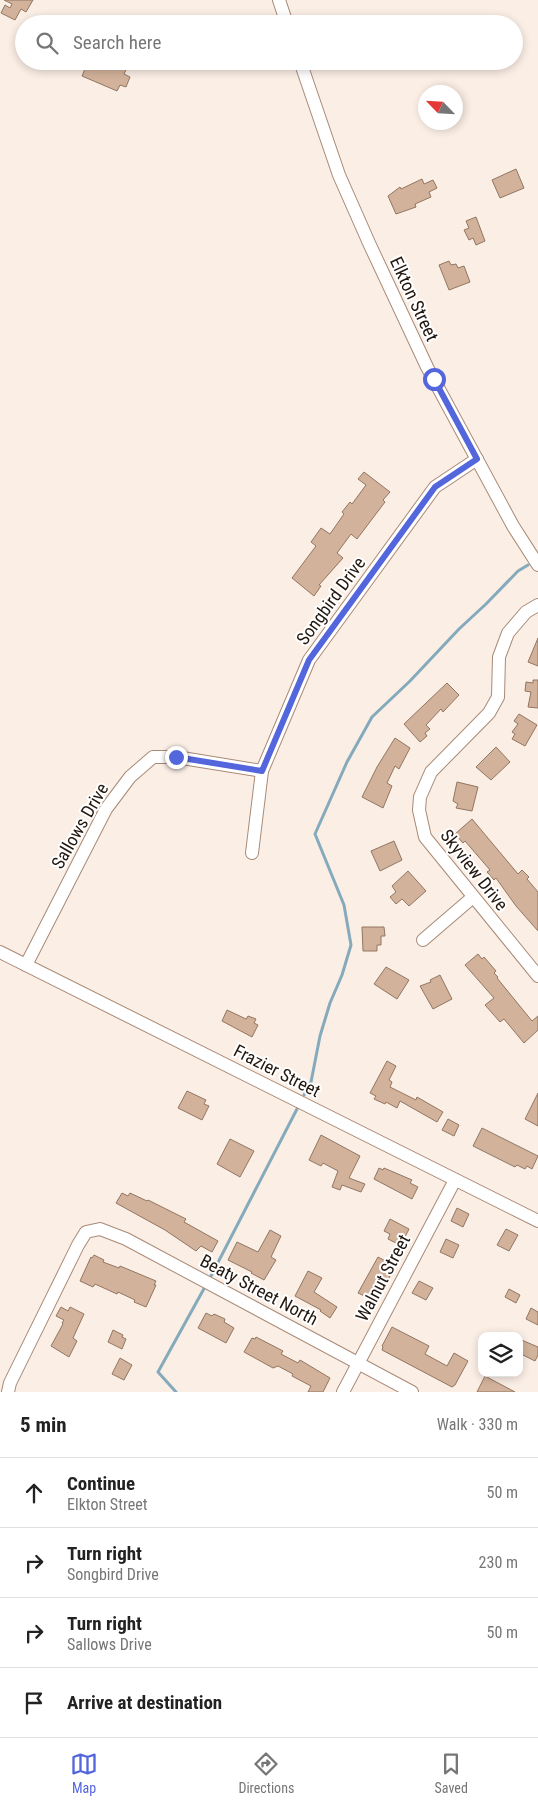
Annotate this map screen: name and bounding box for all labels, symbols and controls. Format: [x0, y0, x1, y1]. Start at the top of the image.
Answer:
search box [15, 15, 523, 70]
icon: search [33, 29, 61, 57]
text: Search here [73, 31, 161, 54]
north arrow [418, 85, 463, 130]
street label: Elkton Street [386, 253, 443, 344]
route start [423, 368, 446, 391]
street label: Songbird Drive [292, 553, 369, 649]
route end [165, 746, 188, 769]
street label: Sallows Drive [47, 779, 112, 872]
street label: Skyview Drive [436, 825, 513, 914]
street label: Frazier Street [230, 1040, 324, 1101]
street label: Walnut Street [351, 1231, 414, 1325]
street label: Beaty Street North [197, 1250, 322, 1329]
map controls [478, 1332, 523, 1377]
button: layers [478, 1332, 523, 1377]
text: 5 min [20, 1413, 67, 1437]
text: Walk · 330 m [437, 1415, 518, 1434]
text: Continue [67, 1472, 135, 1495]
icon: ahead [20, 1479, 48, 1507]
text: 50 m [486, 1483, 518, 1502]
text: Elkton Street [67, 1495, 147, 1514]
text: Turn right [67, 1542, 142, 1565]
icon: right [20, 1549, 48, 1577]
text: 230 m [479, 1553, 518, 1572]
text: Songbird Drive [67, 1565, 159, 1584]
text: Turn right [67, 1612, 142, 1635]
icon: right [20, 1619, 48, 1647]
text: 50 m [486, 1623, 518, 1642]
text: Sallows Drive [67, 1635, 152, 1654]
icon: arrive [20, 1689, 48, 1717]
text: Arrive at destination [67, 1691, 222, 1714]
tab: Map [70, 1750, 98, 1796]
tab: Directions [238, 1750, 294, 1796]
tab: Saved [435, 1750, 468, 1796]

